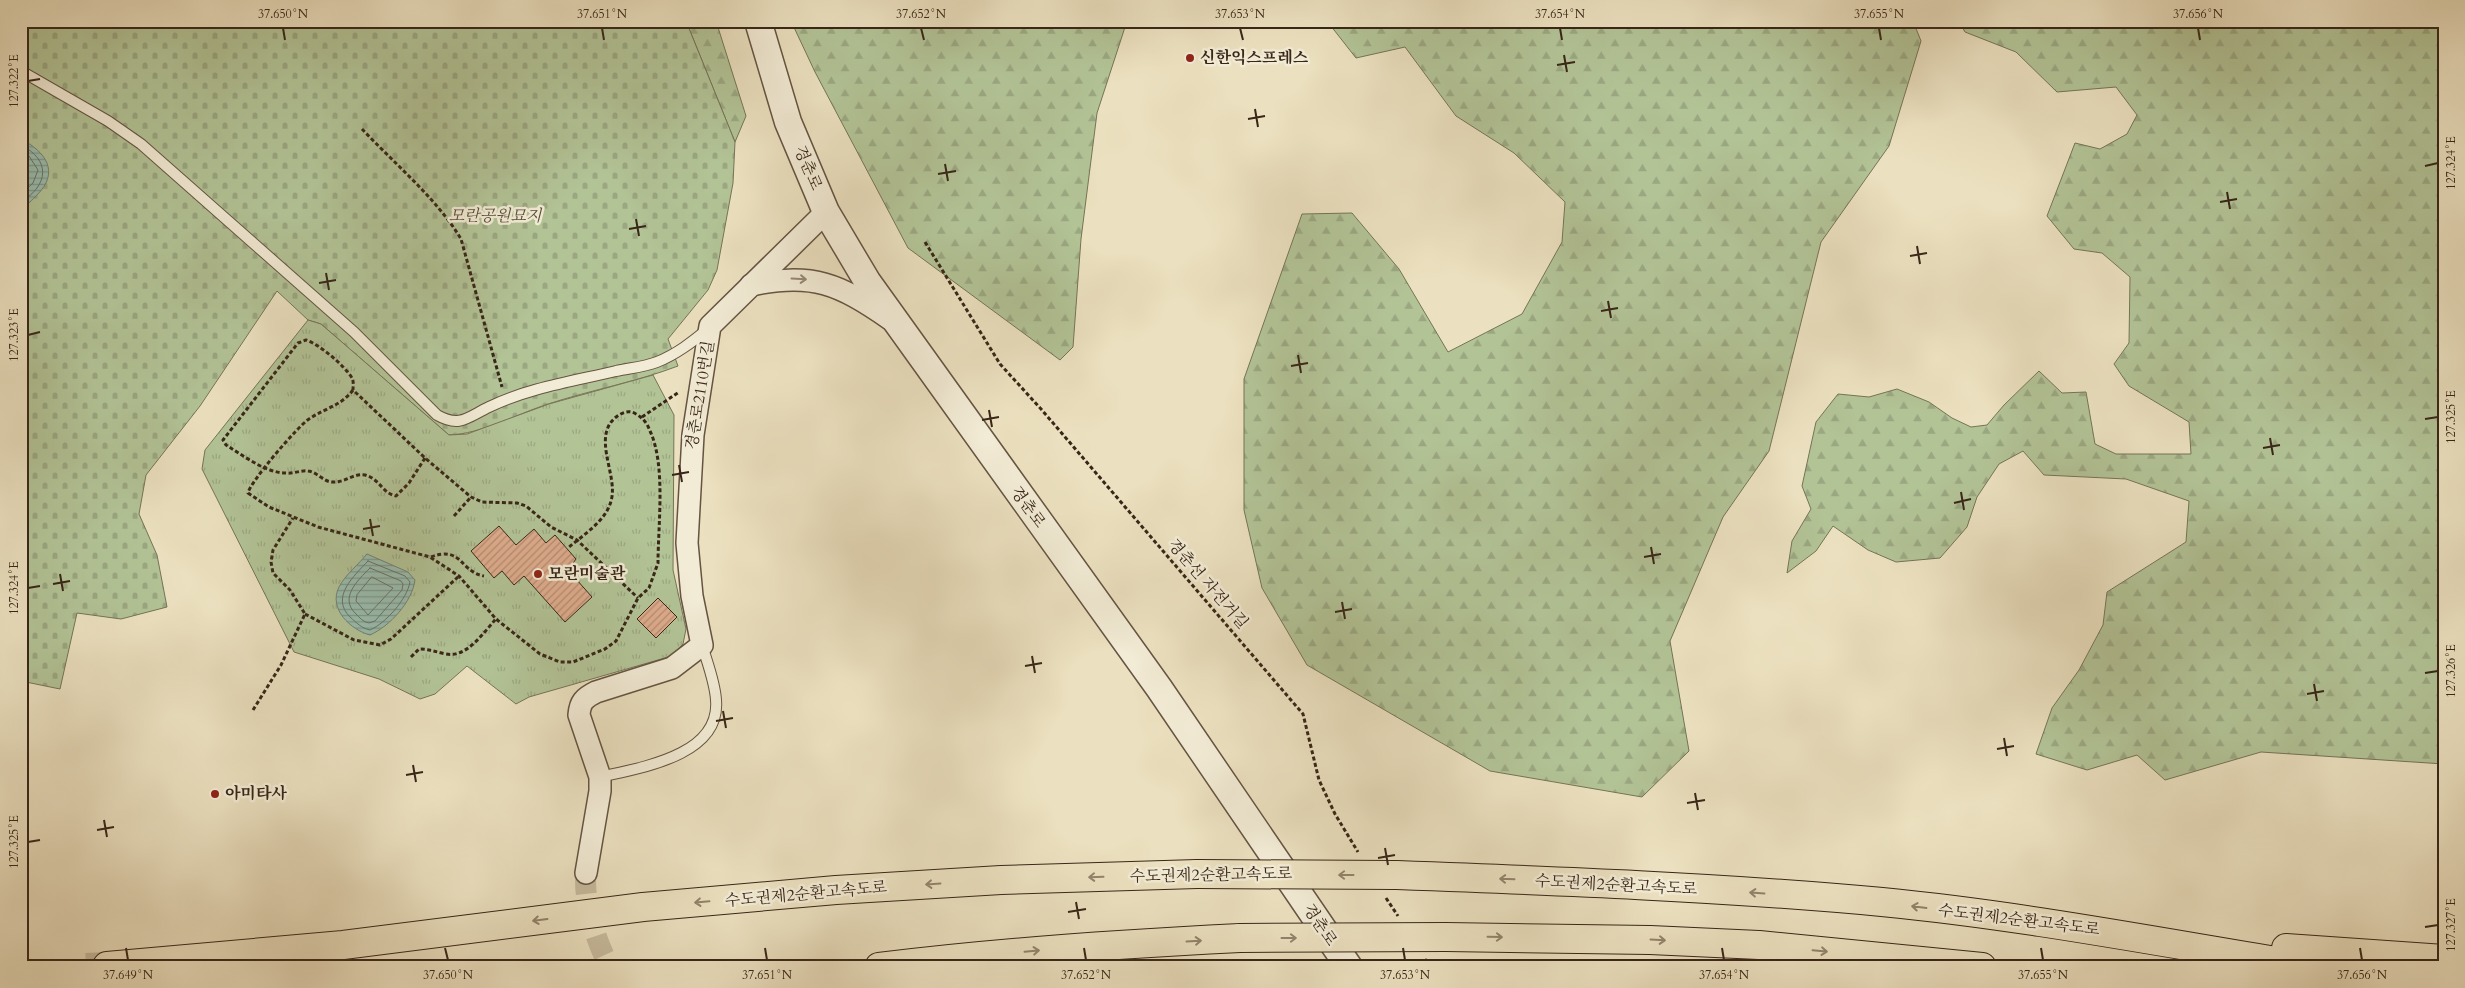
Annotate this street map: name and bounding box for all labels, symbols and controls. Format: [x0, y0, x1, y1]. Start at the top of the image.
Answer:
text: 37.650°N [258, 6, 309, 22]
text: 37.651°N [577, 6, 628, 22]
text: 37.652°N [896, 6, 947, 22]
text: 37.653°N [1215, 6, 1266, 22]
text: 37.654°N [1535, 6, 1586, 22]
text: 37.655°N [1854, 6, 1905, 22]
text: 37.656°N [2173, 6, 2224, 22]
place label: 신한익스프레스 [1200, 47, 1309, 69]
marker: 신한익스프레스 [1184, 52, 1196, 64]
text: 127.322°E [6, 54, 22, 108]
text: 127.324°E [2443, 136, 2459, 190]
street label: 경춘로 [789, 142, 827, 194]
park label: 모란공원묘지 [449, 205, 543, 227]
one-way arrow [791, 275, 807, 284]
text: 127.323°E [6, 308, 22, 362]
street label: 경춘로2110번길 [681, 339, 719, 451]
text: 127.325°E [2443, 390, 2459, 444]
street label: 경춘로 [1005, 482, 1051, 533]
street label: 경춘선 자전거길 [1163, 534, 1253, 634]
text: 127.324°E [6, 561, 22, 615]
place label: 모란미술관 [548, 563, 626, 585]
marker: 모란미술관 [532, 568, 544, 580]
text: 127.326°E [2443, 644, 2459, 698]
place label: 아미타사 [225, 783, 287, 805]
marker: 아미타사 [209, 788, 221, 800]
text: 127.325°E [6, 815, 22, 869]
street label: 수도권제2순환고속도로 [1129, 863, 1293, 887]
one-way arrow [1339, 870, 1355, 880]
street label: 수도권제2순환고속도로 [1534, 870, 1698, 900]
one-way arrow [1088, 872, 1104, 882]
one-way arrow [1500, 875, 1516, 884]
street label: 수도권제2순환고속도로 [724, 876, 889, 912]
one-way arrow [926, 880, 942, 889]
one-way arrow [1749, 888, 1765, 898]
one-way arrow [694, 897, 710, 907]
text: 127.327°E [2443, 898, 2459, 952]
street label: 수도권제2순환고속도로 [1937, 899, 2102, 941]
street label: 경춘로 [1298, 900, 1342, 951]
one-way arrow [1911, 902, 1927, 912]
one-way arrow [533, 916, 549, 926]
one-way arrow [1280, 933, 1296, 943]
one-way arrow [1487, 933, 1503, 942]
one-way arrow [1186, 936, 1202, 945]
one-way arrow [1649, 936, 1665, 945]
one-way arrow [1024, 946, 1040, 956]
one-way arrow [1811, 946, 1827, 956]
text: 37.649°N [103, 967, 154, 983]
text: 37.650°N [423, 967, 474, 983]
text: 37.651°N [742, 967, 793, 983]
text: 37.652°N [1061, 967, 1112, 983]
text: 37.653°N [1380, 967, 1431, 983]
text: 37.654°N [1699, 967, 1750, 983]
text: 37.655°N [2018, 967, 2069, 983]
text: 37.656°N [2337, 967, 2388, 983]

